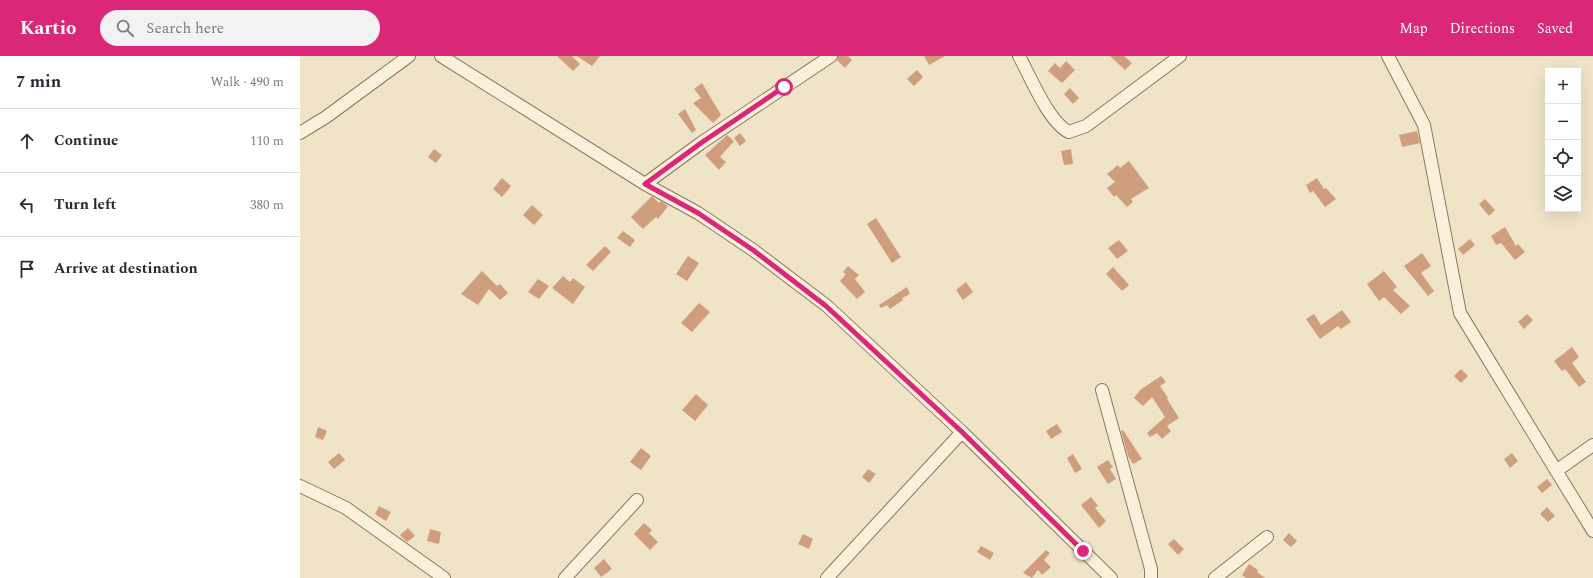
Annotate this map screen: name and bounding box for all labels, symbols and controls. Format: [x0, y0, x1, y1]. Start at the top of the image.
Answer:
search box [100, 10, 380, 46]
text: Kartio [20, 14, 76, 43]
icon: search [114, 17, 136, 39]
text: Search here [146, 17, 224, 40]
text: Map [1400, 18, 1428, 39]
text: Directions [1450, 18, 1515, 39]
text: Saved [1537, 18, 1573, 39]
map controls [1545, 68, 1581, 212]
button: + [1545, 68, 1581, 104]
text: 7 min [16, 69, 61, 95]
text: Walk · 490 m [210, 72, 284, 92]
route start [775, 78, 793, 96]
button: − [1545, 104, 1581, 140]
text: Continue [54, 129, 119, 152]
icon: ahead [16, 130, 38, 152]
text: 110 m [250, 131, 284, 151]
button: locate [1545, 140, 1581, 176]
button: layers [1545, 176, 1581, 212]
text: Turn left [54, 193, 116, 216]
icon: left [16, 194, 38, 216]
text: 380 m [250, 195, 284, 215]
text: Arrive at destination [54, 257, 198, 280]
icon: arrive [16, 258, 38, 280]
route end [1074, 542, 1092, 560]

